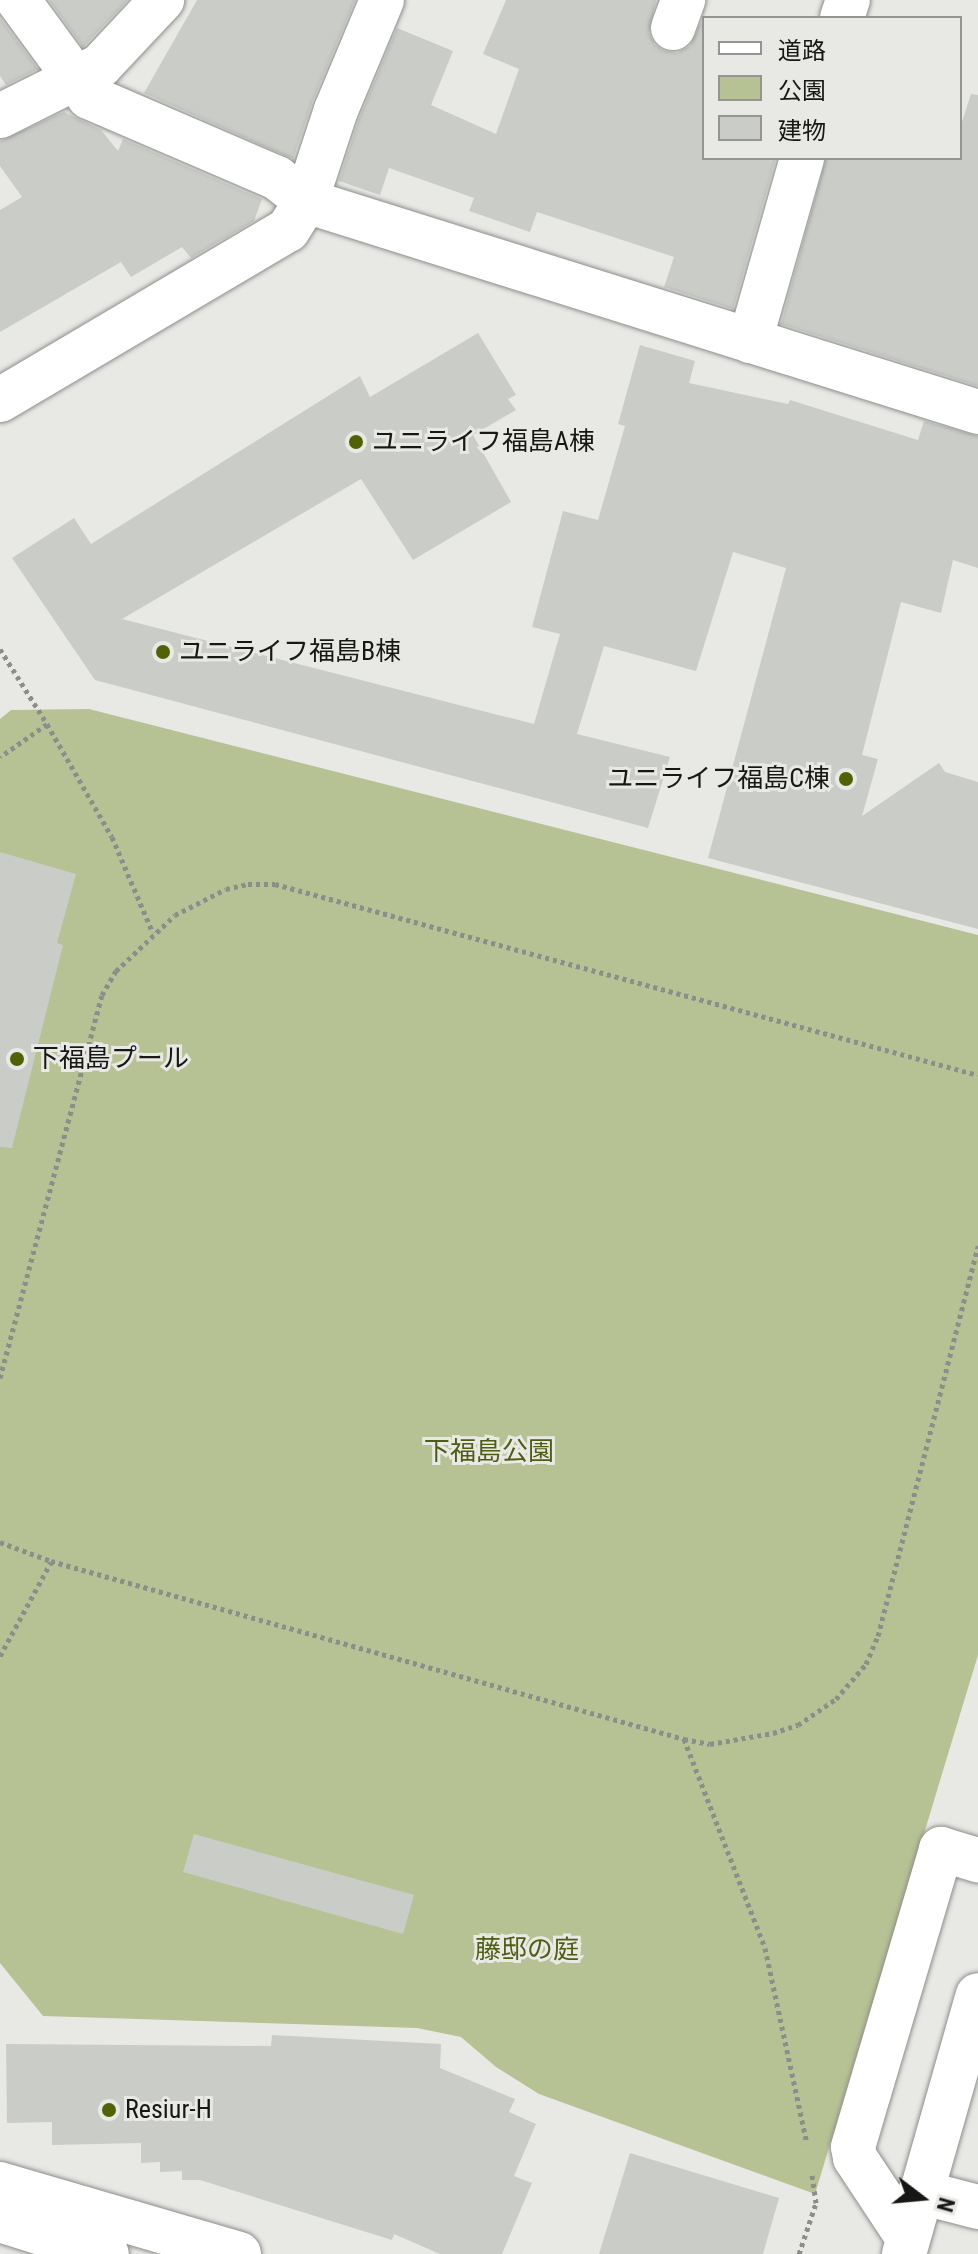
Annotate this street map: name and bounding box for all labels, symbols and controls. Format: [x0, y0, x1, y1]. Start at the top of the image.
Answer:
legend [702, 16, 962, 160]
text: 道路 [778, 37, 826, 65]
text: 公園 [778, 77, 826, 105]
text: 建物 [778, 117, 826, 145]
place label: ユニライフ福島A棟 [372, 426, 595, 458]
marker: ユニライフ福島A棟 [347, 433, 365, 451]
place label: ユニライフ福島B棟 [179, 636, 401, 668]
marker: ユニライフ福島B棟 [154, 643, 172, 661]
place label: ユニライフ福島C棟 [607, 763, 830, 795]
marker: ユニライフ福島C棟 [837, 770, 855, 788]
place label: 下福島プール [33, 1043, 189, 1075]
marker: 下福島プール [8, 1050, 26, 1068]
park label: 下福島公園 [424, 1436, 554, 1468]
park label: 藤邸の庭 [475, 1934, 579, 1966]
place label: Resiur-H [125, 2094, 212, 2126]
marker: Resiur-H [100, 2101, 118, 2119]
north arrow [882, 2158, 962, 2238]
text: N [932, 2195, 959, 2215]

